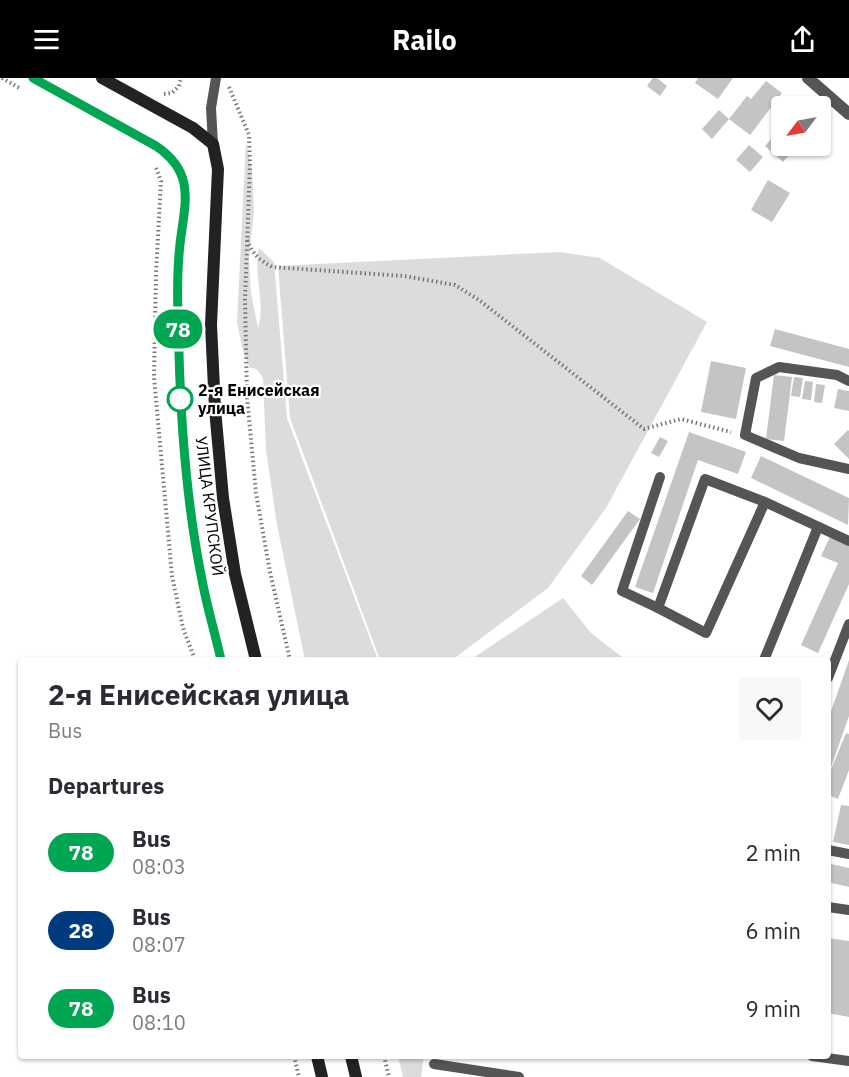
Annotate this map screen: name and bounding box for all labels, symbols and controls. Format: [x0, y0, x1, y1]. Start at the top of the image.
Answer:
text: Railo [392, 22, 457, 57]
icon: menu [30, 23, 63, 56]
icon: share [786, 23, 819, 56]
north arrow [771, 96, 831, 156]
map controls [771, 96, 831, 156]
line badge: 78 [151, 310, 205, 348]
text: 78 [165, 315, 191, 343]
place label: 2-я Енисейская улица [198, 380, 320, 418]
marker: 2-я Енисейская улица [167, 386, 193, 412]
street label: УЛИЦА КРУПСКОЙ [192, 435, 228, 577]
text: 2-я Енисейская улица [48, 676, 349, 713]
button: heart [738, 677, 801, 740]
text: Bus [48, 717, 82, 744]
text: Departures [48, 771, 164, 800]
text: Bus [132, 824, 171, 853]
text: 78 [68, 838, 94, 866]
text: 2 min [745, 838, 801, 867]
text: 08:03 [132, 853, 186, 880]
text: Bus [132, 902, 171, 931]
text: 28 [68, 916, 94, 944]
text: 6 min [745, 916, 801, 945]
text: 08:07 [132, 931, 186, 958]
text: Bus [132, 980, 171, 1009]
text: 78 [68, 994, 94, 1022]
text: 9 min [745, 994, 801, 1023]
text: 08:10 [132, 1009, 186, 1036]

